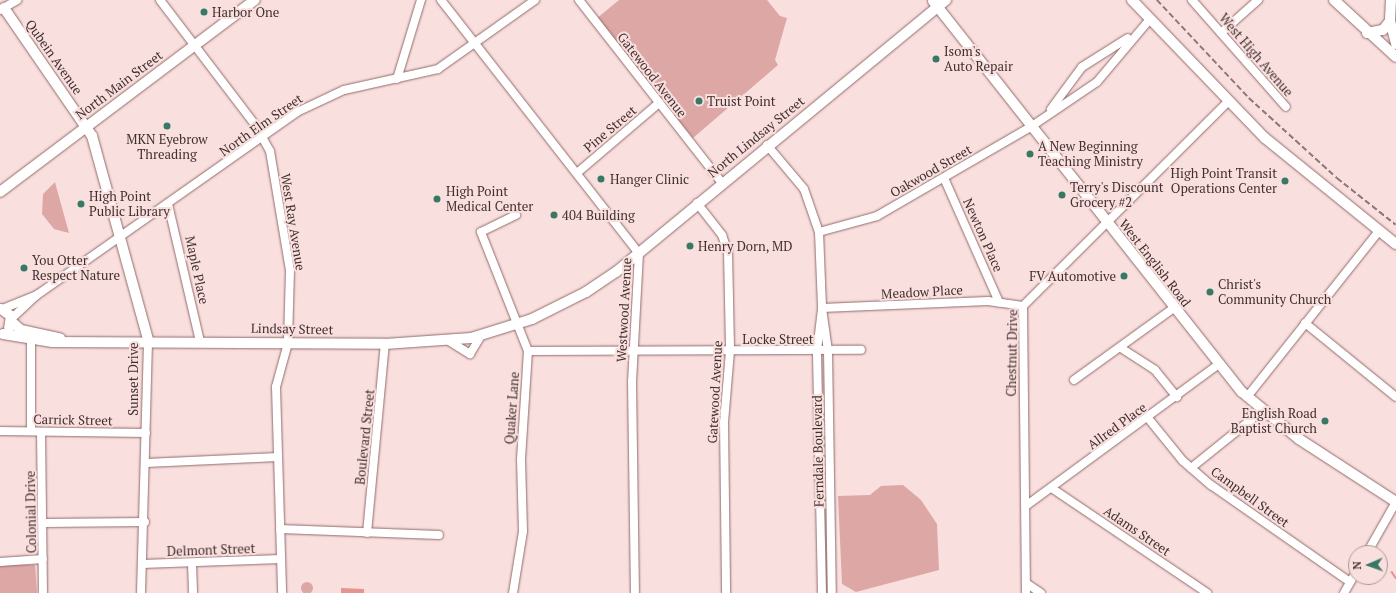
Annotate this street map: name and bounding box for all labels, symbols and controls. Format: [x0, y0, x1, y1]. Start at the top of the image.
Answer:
place label: Harbor One [212, 4, 279, 20]
marker: Harbor One [199, 7, 209, 17]
street label: West High Avenue [1216, 10, 1296, 100]
street label: Qubein Avenue [22, 16, 86, 98]
street label: Gatewood Avenue [614, 29, 690, 121]
place label: Isom's Auto Repair [944, 44, 1013, 75]
street label: North Main Street [73, 47, 165, 123]
marker: Isom's Auto Repair [931, 54, 941, 64]
street label: North Elm Street [216, 91, 306, 159]
street label: North Lindsay Street [705, 93, 807, 181]
place label: Truist Point [707, 93, 776, 109]
marker: Truist Point [694, 96, 704, 106]
street label: Pine Street [581, 103, 639, 155]
marker: MKN Eyebrow Threading [162, 121, 172, 131]
place label: MKN Eyebrow Threading [126, 132, 208, 163]
place label: A New Beginning Teaching Ministry [1038, 139, 1143, 170]
street label: Oakwood Street [887, 141, 975, 201]
marker: A New Beginning Teaching Ministry [1025, 149, 1035, 159]
place label: High Point Transit Operations Center [1171, 166, 1277, 197]
place label: Hanger Clinic [610, 171, 689, 187]
street label: West Ray Avenue [278, 172, 308, 272]
marker: Hanger Clinic [595, 173, 607, 185]
marker: High Point Transit Operations Center [1280, 176, 1290, 186]
place label: Terry's Discount Grocery #2 [1070, 180, 1164, 211]
place label: High Point Medical Center [446, 184, 533, 215]
place label: High Point Public Library [89, 189, 170, 220]
marker: Terry's Discount Grocery #2 [1057, 190, 1067, 200]
marker: High Point Medical Center [431, 193, 443, 205]
street label: Newton Place [960, 196, 1006, 274]
marker: High Point Public Library [76, 199, 86, 209]
place label: 404 Building [562, 207, 635, 223]
marker: 404 Building [549, 210, 559, 220]
street label: West English Road [1116, 216, 1194, 310]
street label: Maple Place [182, 234, 212, 306]
place label: Henry Dorn, MD [698, 238, 793, 254]
marker: Henry Dorn, MD [685, 241, 695, 251]
place label: You Otter Respect Nature [32, 253, 120, 284]
street label: Westwood Avenue [613, 257, 635, 363]
marker: You Otter Respect Nature [19, 263, 29, 273]
place label: FV Automotive [1029, 268, 1116, 284]
marker: FV Automotive [1119, 271, 1129, 281]
place label: Christ's Community Church [1218, 277, 1331, 308]
street label: Meadow Place [881, 282, 963, 302]
marker: Christ's Community Church [1205, 287, 1215, 297]
street label: Chestnut Drive [1003, 309, 1021, 397]
street label: Lindsay Street [251, 320, 333, 338]
street label: Locke Street [742, 331, 814, 347]
street label: Gatewood Avenue [705, 340, 725, 444]
street label: Sunset Drive [125, 342, 141, 416]
street label: Quaker Lane [502, 371, 522, 445]
street label: Boulevard Street [352, 388, 378, 486]
street label: Ferndale Boulevard [809, 395, 827, 507]
street label: Allred Place [1084, 399, 1150, 453]
place label: English Road Baptist Church [1231, 406, 1317, 437]
street label: Carrick Street [33, 412, 113, 428]
marker: English Road Baptist Church [1320, 416, 1330, 426]
street label: Campbell Street [1208, 463, 1292, 531]
street label: Colonial Drive [22, 471, 40, 553]
street label: Adams Street [1101, 503, 1173, 559]
street label: Delmont Street [167, 541, 255, 559]
north arrow [1348, 545, 1388, 585]
text: N [1350, 561, 1364, 570]

